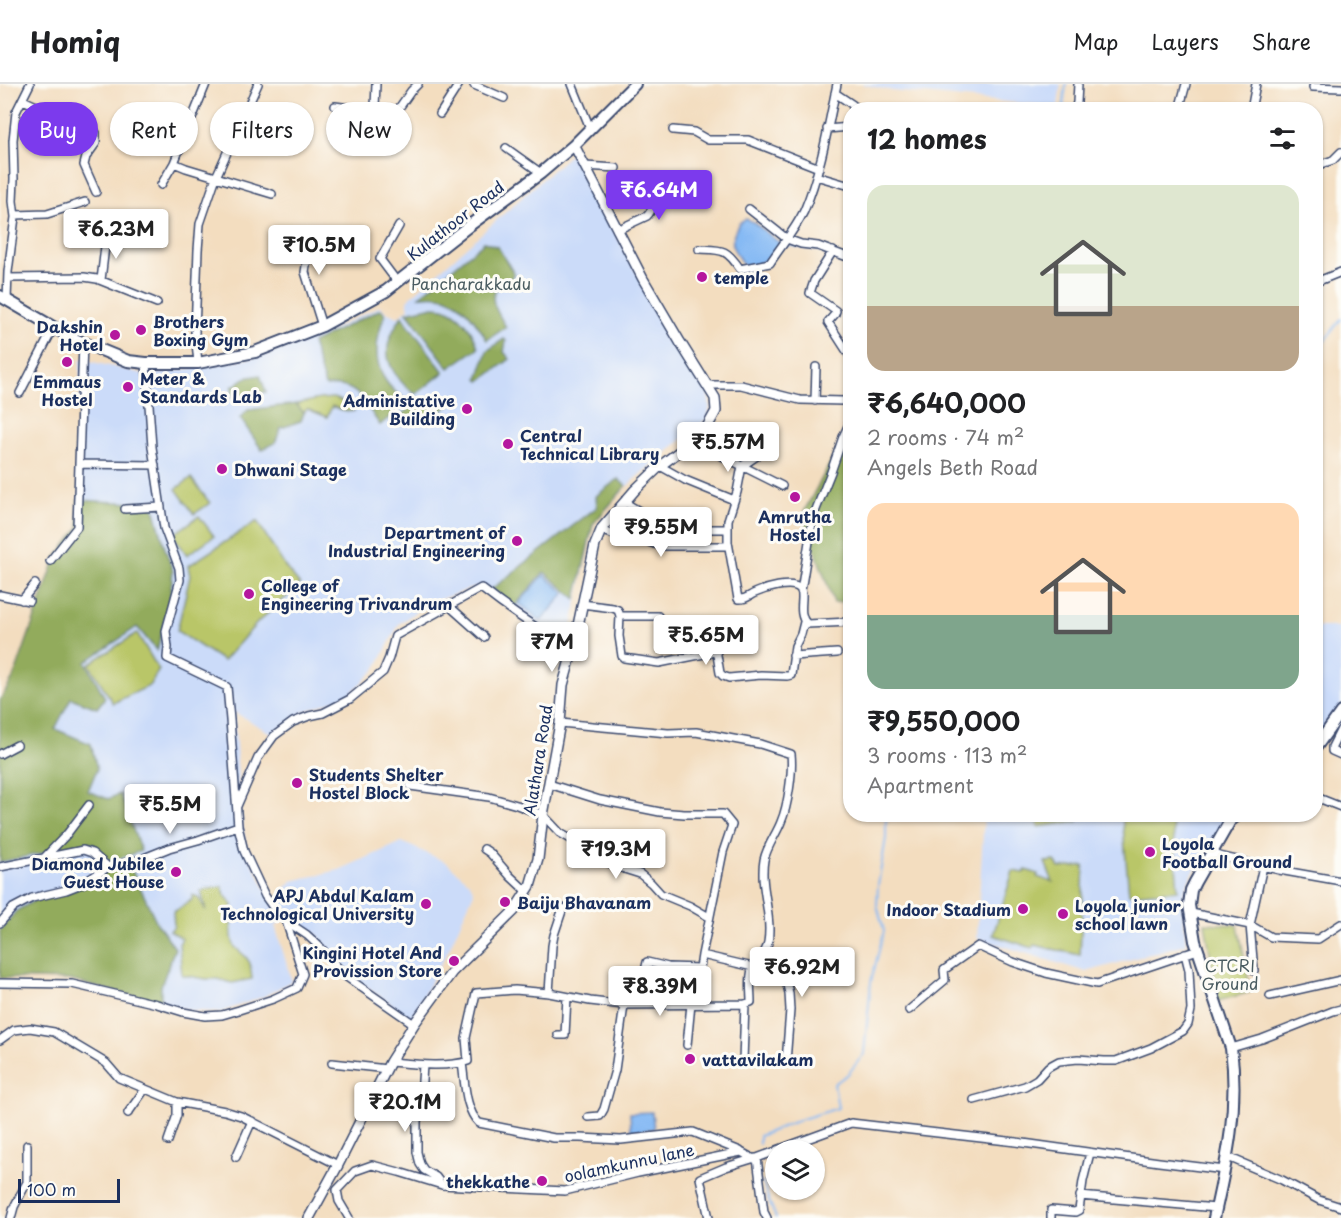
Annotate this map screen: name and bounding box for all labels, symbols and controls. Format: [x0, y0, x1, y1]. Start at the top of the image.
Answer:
text: Homiq [30, 20, 120, 63]
text: Map [1074, 25, 1118, 57]
text: Layers [1151, 25, 1219, 57]
text: Share [1252, 25, 1311, 57]
chip: Buy [18, 102, 98, 156]
chip: Rent [110, 102, 198, 156]
chip: Filters [210, 102, 314, 156]
chip: New [326, 102, 412, 156]
text: 12 homes [867, 119, 987, 158]
icon: filters [1266, 122, 1299, 155]
pin: ₹6.64M [610, 170, 708, 221]
street label: Kulathoor Road [401, 174, 509, 266]
text: ₹6.64M [620, 174, 698, 204]
pin: ₹6.23M [67, 209, 165, 260]
text: ₹6.23M [77, 213, 155, 243]
icon: home [1029, 224, 1137, 332]
pin: ₹10.5M [270, 225, 368, 276]
text: ₹10.5M [282, 229, 356, 259]
place label: temple [714, 265, 769, 289]
marker: temple [695, 270, 709, 284]
park label: Pancharakkadu [411, 271, 531, 295]
place label: Brothers Boxing Gym [153, 309, 248, 351]
place label: Dakshin Hotel [37, 314, 103, 356]
marker: Brothers Boxing Gym [134, 323, 148, 337]
marker: Dakshin Hotel [108, 328, 122, 342]
marker: Emmaus Hostel [60, 355, 74, 369]
place label: Meter & Standards Lab [140, 366, 262, 408]
place label: Emmaus Hostel [33, 369, 101, 411]
marker: Meter & Standards Lab [121, 380, 135, 394]
text: ₹6,640,000 [867, 383, 1026, 422]
place label: Administative Building [342, 388, 455, 430]
marker: Administative Building [460, 402, 474, 416]
pin: ₹5.57M [679, 422, 777, 473]
text: 2 rooms · 74 m² [867, 422, 1024, 452]
place label: Central Technical Library [520, 423, 659, 465]
text: ₹5.57M [691, 426, 765, 456]
marker: Central Technical Library [501, 437, 515, 451]
text: Angels Beth Road [867, 452, 1038, 482]
place label: Dhwani Stage [234, 457, 347, 481]
marker: Dhwani Stage [215, 462, 229, 476]
marker: Amrutha Hostel [788, 490, 802, 504]
place label: Amrutha Hostel [758, 504, 832, 546]
pin: ₹9.55M [612, 507, 710, 558]
text: ₹9.55M [624, 511, 698, 541]
place label: Department of Industrial Engineering [328, 520, 506, 562]
marker: Department of Industrial Engineering [510, 534, 524, 548]
icon: home [1029, 542, 1137, 650]
place label: College of Engineering Trivandrum [261, 573, 453, 615]
marker: College of Engineering Trivandrum [242, 587, 256, 601]
pin: ₹5.65M [657, 615, 755, 666]
text: ₹5.65M [667, 619, 745, 649]
pin: ₹7M [523, 622, 581, 673]
text: ₹7M [530, 626, 574, 656]
text: ₹9,550,000 [867, 701, 1020, 740]
street label: Alathara Road [516, 703, 558, 817]
text: 3 rooms · 113 m² [867, 740, 1027, 770]
place label: Students Shelter Hostel Block [309, 762, 444, 804]
text: Apartment [867, 770, 974, 800]
marker: Students Shelter Hostel Block [290, 776, 304, 790]
pin: ₹5.5M [128, 784, 212, 835]
text: ₹5.5M [139, 788, 201, 818]
pin: ₹19.3M [567, 829, 665, 880]
place label: Loyola Football Ground [1162, 831, 1292, 873]
text: ₹19.3M [580, 833, 652, 863]
marker: Loyola Football Ground [1143, 845, 1157, 859]
place label: Diamond Jubilee Guest House [31, 851, 164, 893]
marker: Diamond Jubilee Guest House [169, 865, 183, 879]
place label: APJ Abdul Kalam Technological University [220, 883, 414, 925]
place label: Baiju Bhavanam [517, 890, 651, 914]
place label: Loyola junior school lawn [1075, 893, 1182, 935]
marker: Baiju Bhavanam [498, 895, 512, 909]
marker: APJ Abdul Kalam Technological University [419, 897, 433, 911]
place label: Indoor Stadium [886, 897, 1011, 921]
marker: Indoor Stadium [1016, 902, 1030, 916]
marker: Loyola junior school lawn [1056, 907, 1070, 921]
place label: Kingini Hotel And Provission Store [303, 940, 442, 982]
pin: ₹6.92M [753, 947, 851, 998]
text: ₹6.92M [764, 951, 840, 981]
park label: CTCRI Ground [1202, 953, 1258, 995]
marker: Kingini Hotel And Provission Store [447, 954, 461, 968]
pin: ₹8.39M [611, 966, 709, 1017]
text: ₹8.39M [622, 970, 698, 1000]
place label: vattavilakam [702, 1047, 814, 1071]
marker: vattavilakam [683, 1052, 697, 1066]
pin: ₹20.1M [356, 1082, 454, 1133]
text: ₹20.1M [368, 1086, 442, 1116]
street label: oolamkunnu lane [562, 1136, 696, 1188]
map controls [765, 1140, 825, 1200]
button: layers [765, 1140, 825, 1200]
place label: thekkathe [446, 1169, 530, 1193]
marker: thekkathe [535, 1174, 549, 1188]
scale bar [18, 1176, 120, 1204]
text: 100 m [27, 1177, 76, 1201]

